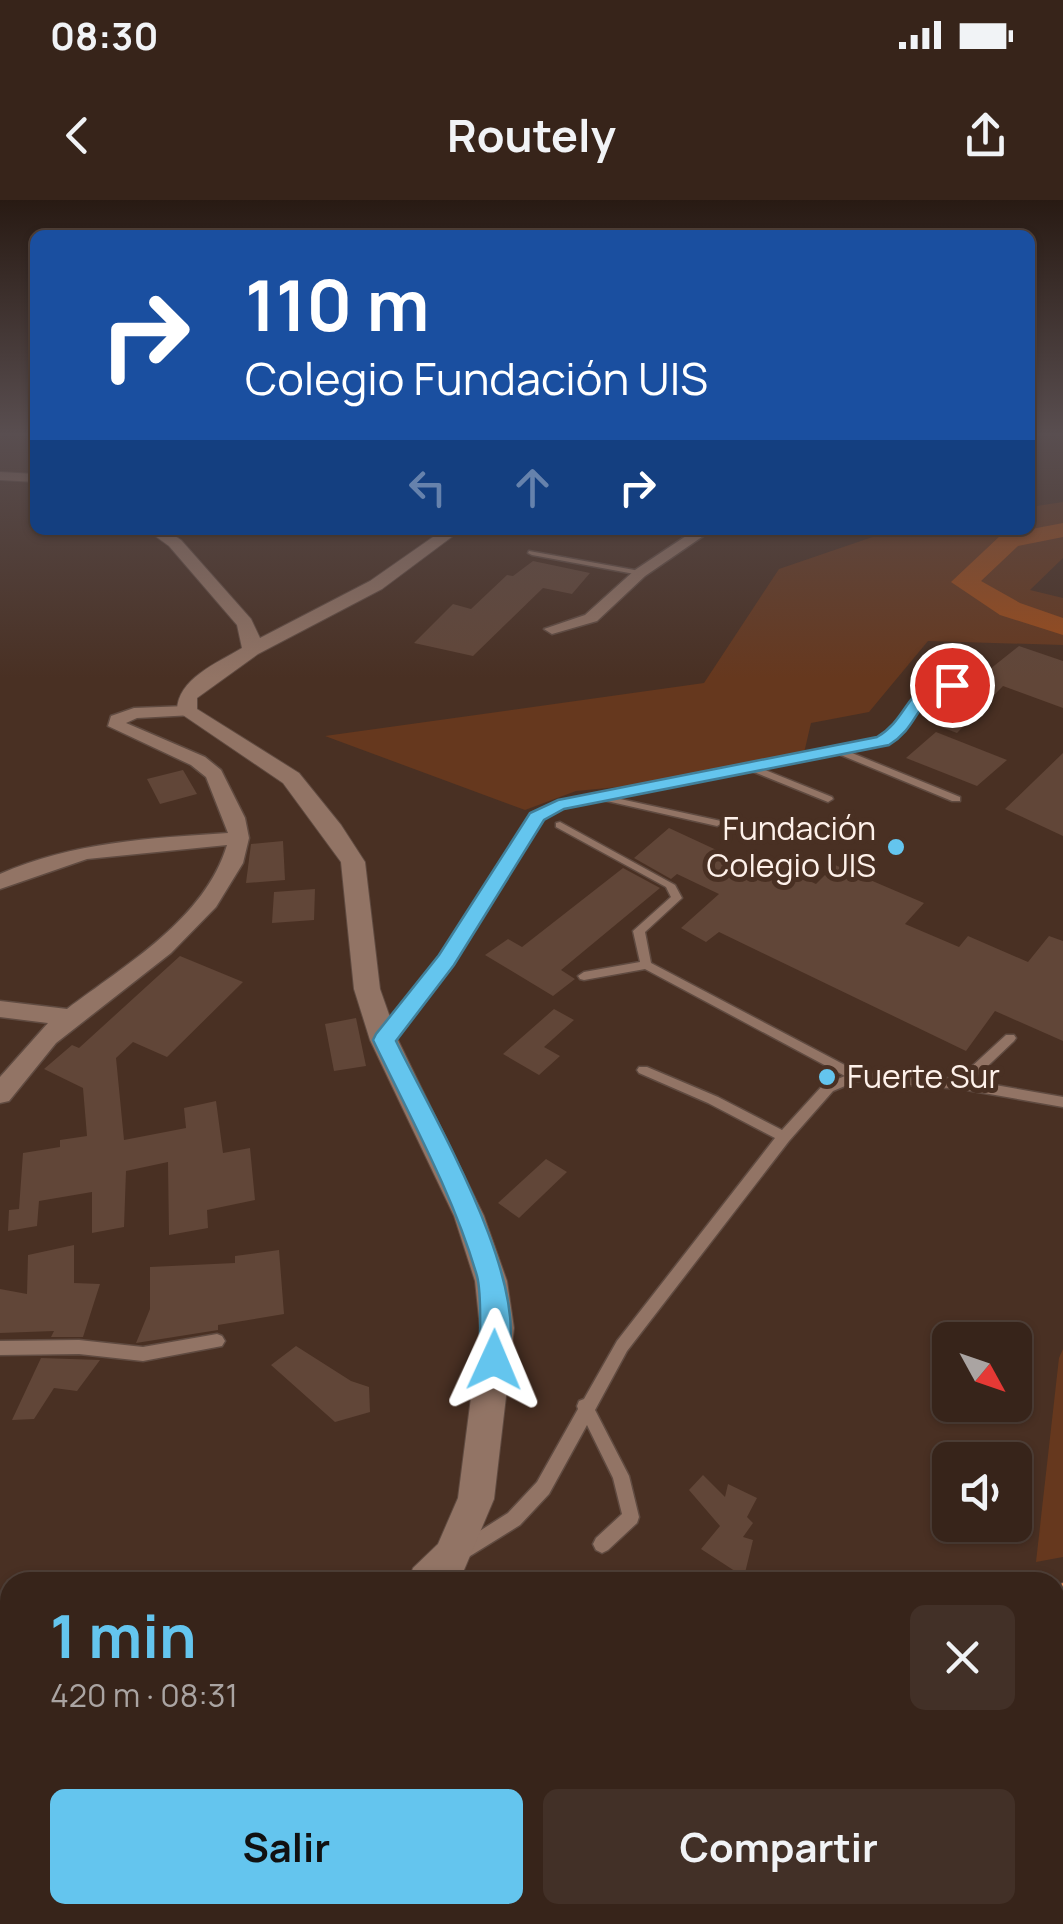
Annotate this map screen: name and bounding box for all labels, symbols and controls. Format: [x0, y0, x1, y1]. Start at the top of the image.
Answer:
text: 08:30 [50, 9, 158, 61]
text: Routely [447, 104, 616, 166]
icon: back [50, 108, 105, 163]
icon: share [958, 108, 1013, 163]
text: 110 m [245, 256, 429, 352]
icon: right [80, 270, 210, 400]
text: Colegio Fundación UIS [245, 347, 708, 409]
icon: left [400, 460, 455, 515]
icon: ahead [505, 460, 560, 515]
icon: right [610, 460, 665, 515]
pin [910, 643, 995, 728]
icon: arrive [925, 658, 980, 713]
place label: Fundación Colegio UIS [707, 806, 876, 887]
marker: Fundación Colegio UIS [885, 836, 907, 858]
place label: Fuerte Sur [847, 1054, 1000, 1098]
marker: Fuerte Sur [816, 1066, 838, 1088]
position arrow [442, 1308, 546, 1412]
north arrow [932, 1322, 1032, 1422]
map controls [932, 1322, 1032, 1542]
button: sound [932, 1442, 1032, 1542]
text: 1 min [50, 1594, 197, 1676]
button: close [910, 1605, 1015, 1710]
text: 420 m · 08:31 [50, 1673, 238, 1717]
button: Salir [50, 1789, 523, 1904]
button: Compartir [543, 1789, 1015, 1904]

